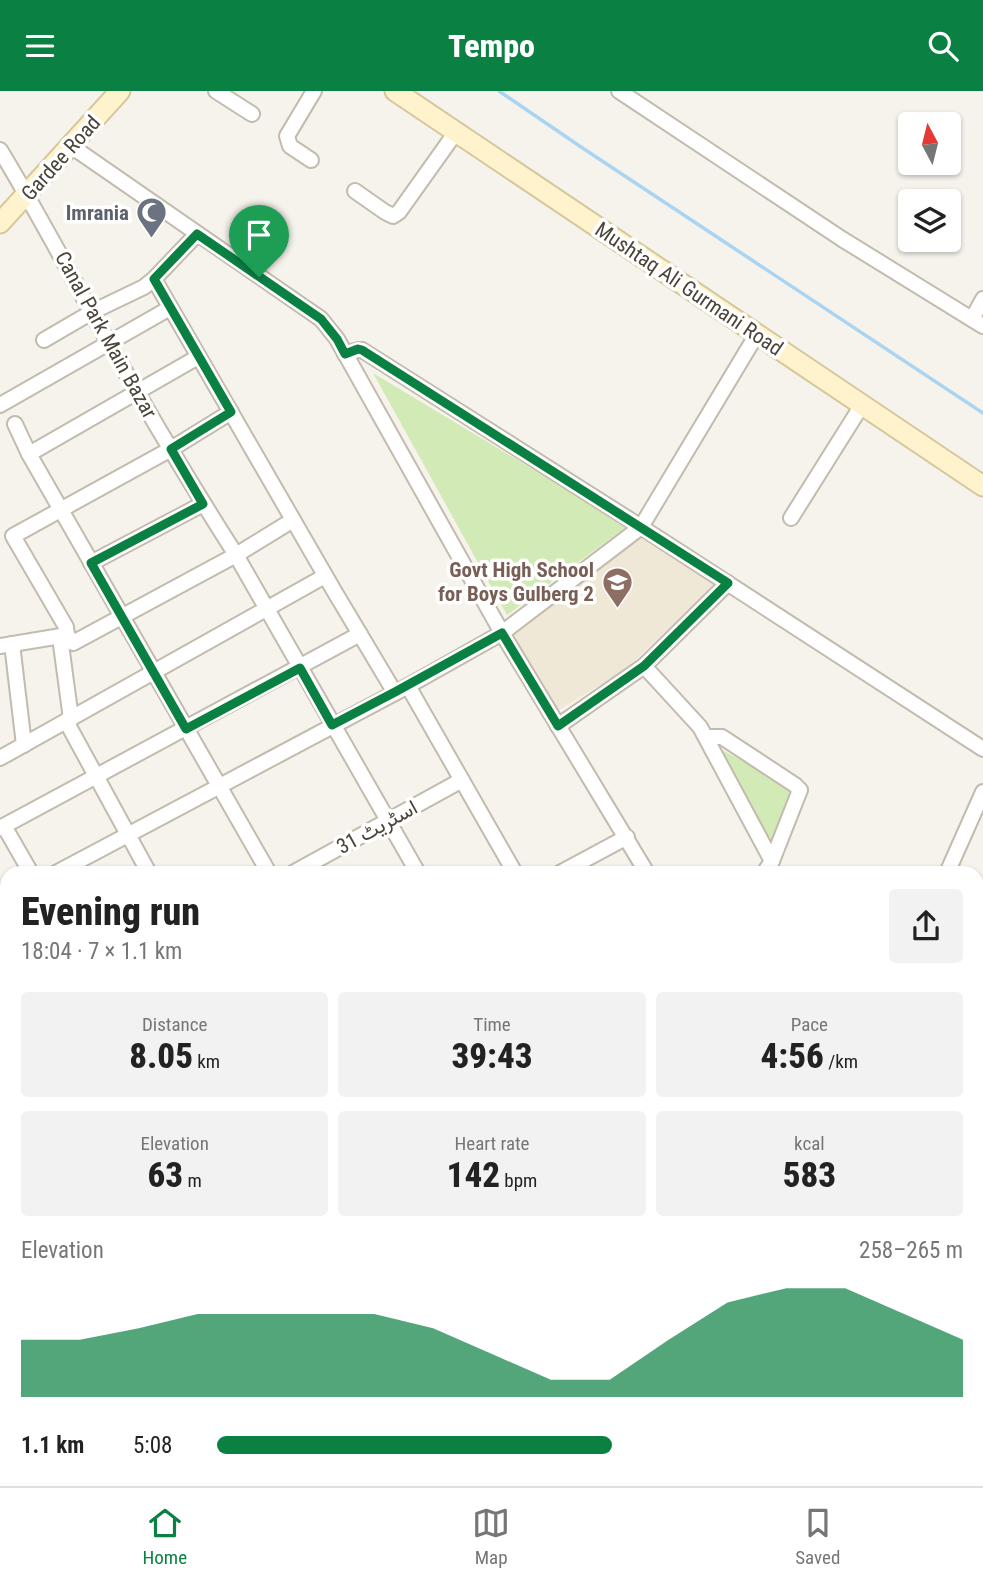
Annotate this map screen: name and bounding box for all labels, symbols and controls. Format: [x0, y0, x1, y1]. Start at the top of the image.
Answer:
icon: menu [21, 27, 59, 65]
text: Tempo [448, 27, 535, 65]
icon: search [924, 27, 962, 65]
street label: Gardee Road [17, 111, 105, 205]
north arrow [898, 112, 961, 175]
map controls [898, 112, 961, 252]
button: layers [898, 189, 961, 252]
mosque icon: Imrania [135, 196, 169, 240]
place label: Imrania [66, 201, 129, 225]
pin [229, 205, 289, 277]
icon: arrive [240, 216, 278, 254]
street label: Mushtaq Ali Gurmani Road [591, 217, 787, 361]
street label: Canal Park Main Bazar [50, 247, 162, 423]
place label: Govt High School for Boys Gulberg 2 [438, 558, 594, 606]
school or university icon: Govt High School for Boys Gulberg 2 [600, 565, 634, 609]
street label: اسٹریٹ 31 [333, 795, 422, 860]
button: share [889, 889, 963, 963]
text: Evening run [21, 890, 200, 934]
text: 18:04 · 7 × 1.1 km [21, 938, 182, 965]
text: Distance [142, 1013, 207, 1036]
text: Time [473, 1013, 511, 1036]
text: Pace [791, 1013, 828, 1036]
text: 8.05 [129, 1036, 193, 1077]
text: 39:43 [451, 1036, 533, 1077]
text: 4:56 [761, 1036, 824, 1077]
text: km [193, 1050, 220, 1073]
text: /km [824, 1050, 858, 1073]
text: Elevation [140, 1132, 209, 1155]
text: Heart rate [454, 1132, 530, 1155]
text: kcal [794, 1132, 825, 1155]
text: 63 [148, 1155, 183, 1196]
text: 142 [447, 1155, 500, 1196]
text: 583 [783, 1155, 836, 1196]
text: m [183, 1169, 202, 1192]
text: bpm [500, 1169, 537, 1192]
text: Elevation [21, 1237, 104, 1264]
text: 258–265 m [859, 1237, 963, 1264]
text: 1.1 km [21, 1432, 84, 1459]
text: 5:08 [133, 1432, 172, 1459]
tab: Home [143, 1504, 187, 1569]
tab: Map [472, 1504, 510, 1569]
tab: Saved [795, 1504, 840, 1569]

